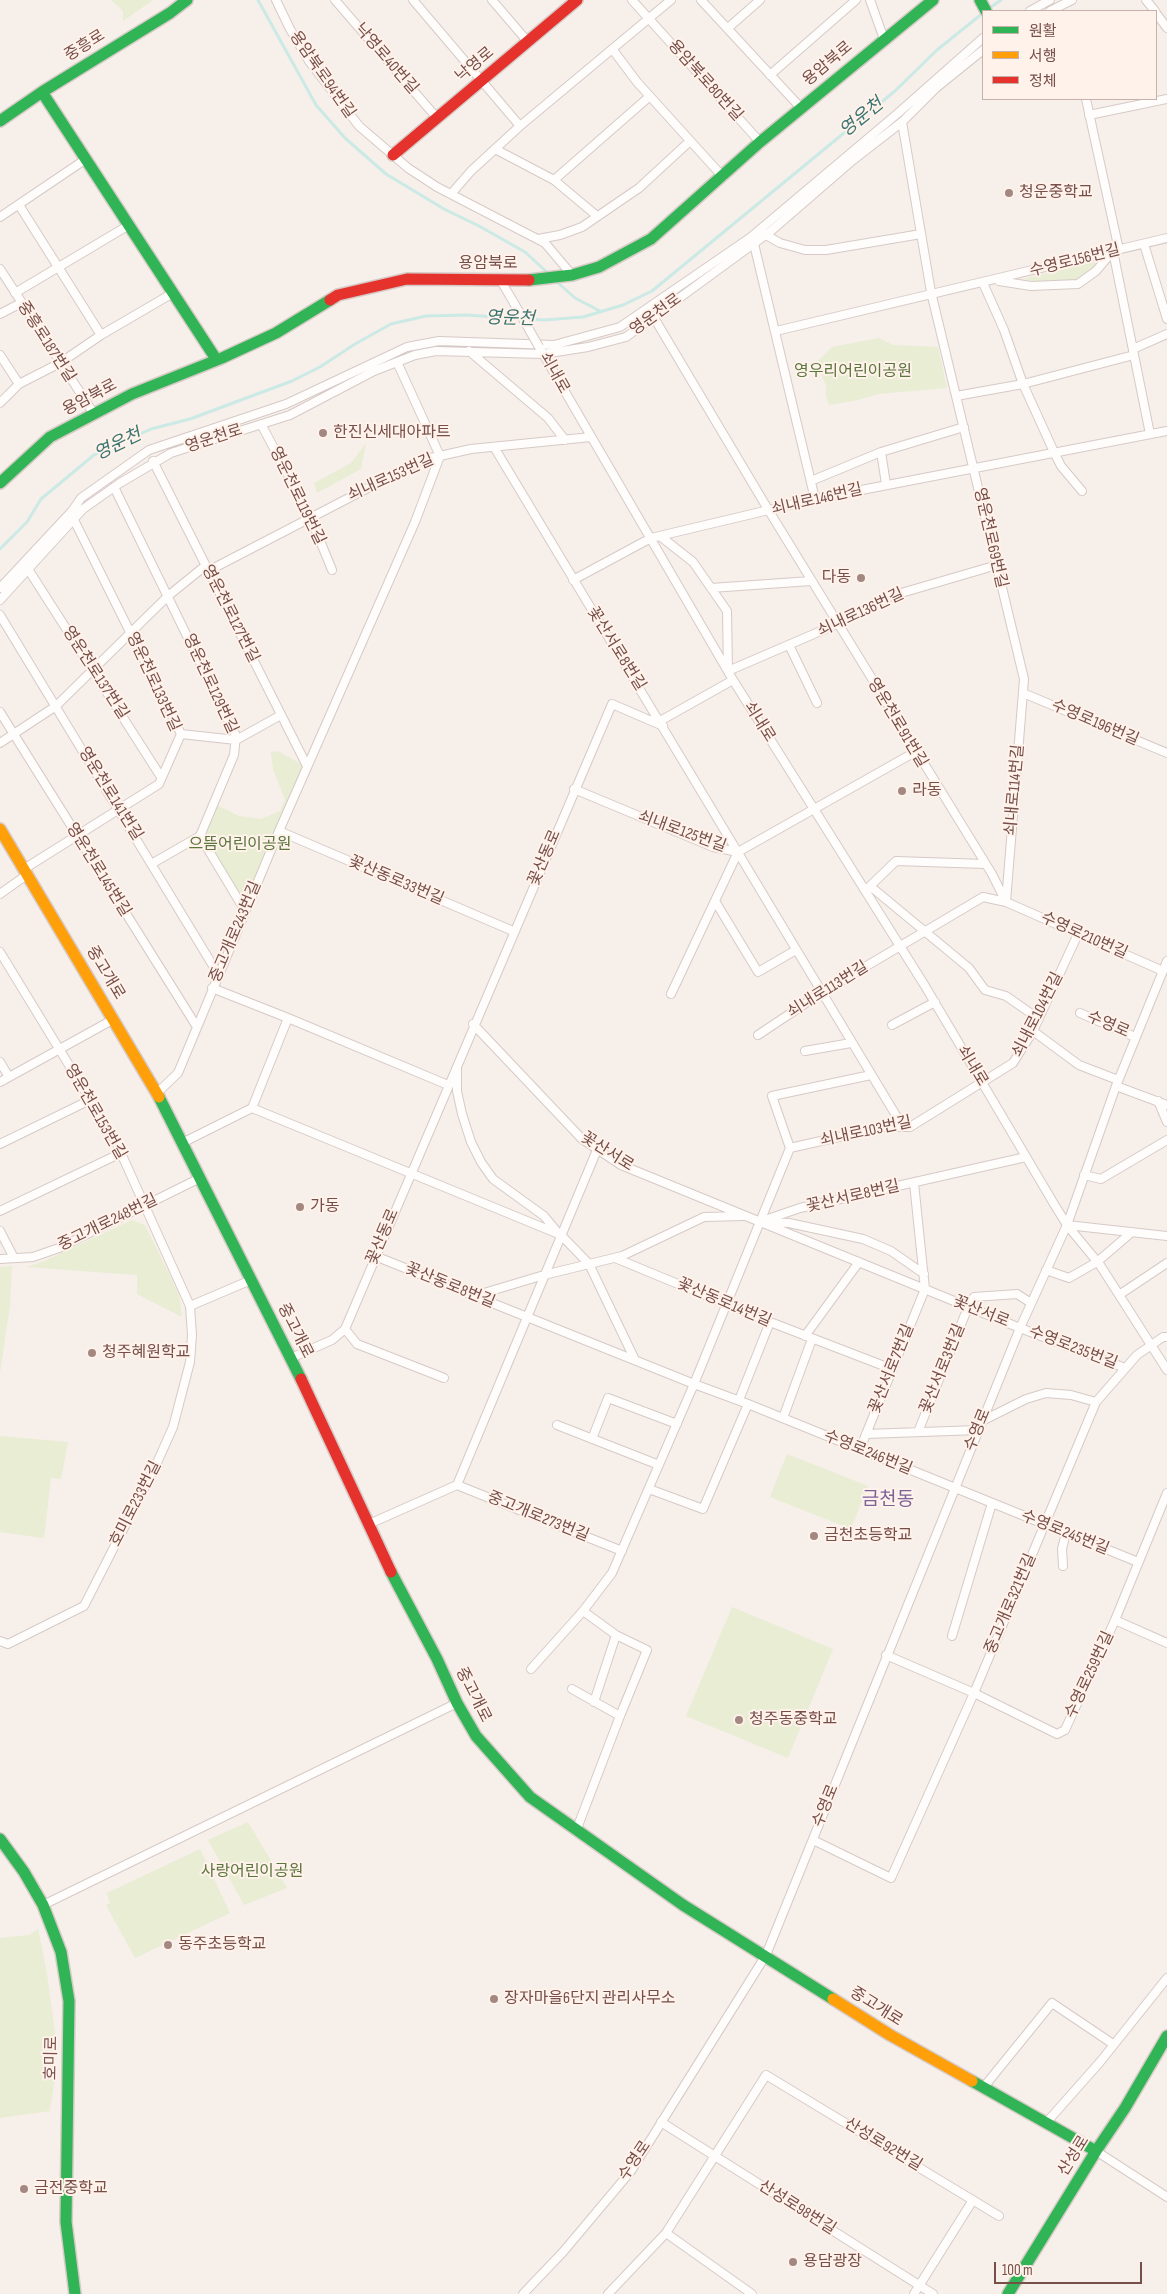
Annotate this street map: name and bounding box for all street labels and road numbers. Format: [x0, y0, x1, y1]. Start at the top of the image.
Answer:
street label: 낙영로40번길 [350, 20, 422, 98]
street label: 중흥로 [61, 26, 109, 66]
street label: 용암북로94번길 [285, 28, 359, 122]
street label: 용암북로80번길 [664, 37, 746, 125]
street label: 용암북로 [799, 38, 857, 90]
street label: 낙영로 [452, 43, 498, 87]
street label: 수영로156번길 [1028, 240, 1122, 282]
street label: 용암북로 [459, 254, 517, 274]
street label: 영운천로 [627, 290, 685, 340]
street label: 중흥로187번길 [13, 298, 79, 386]
street label: 쇠내로 [535, 349, 573, 397]
street label: 용암북로 [59, 376, 121, 420]
street label: 영운천로 [183, 421, 245, 457]
street label: 영운천로119번길 [265, 444, 329, 548]
street label: 쇠내로153번길 [345, 450, 437, 506]
street label: 쇠내로146번길 [770, 480, 864, 520]
street label: 영운천로69번길 [969, 486, 1011, 590]
street label: 영운천로127번길 [197, 562, 263, 666]
street label: 쇠내로136번길 [815, 585, 907, 641]
street label: 꽃산서로8번길 [583, 603, 649, 695]
street label: 영운천로137번길 [58, 623, 132, 723]
street label: 영운천로133번길 [122, 629, 184, 735]
street label: 영운천로129번길 [179, 631, 241, 737]
street label: 영운천로91번길 [863, 675, 931, 771]
street label: 수영로196번길 [1048, 696, 1142, 750]
street label: 쇠내로 [739, 698, 779, 746]
street label: 영운천로141번길 [74, 744, 146, 844]
street label: 쇠내로114번길 [1001, 744, 1029, 836]
street label: 쇠내로125번길 [635, 807, 729, 857]
street label: 영운천로145번길 [61, 820, 135, 920]
street label: 꽃산동로 [525, 827, 565, 889]
street label: 꽃산동로33번길 [345, 852, 447, 910]
street label: 중고개로243번길 [206, 878, 266, 986]
street label: 수영로210번길 [1038, 908, 1130, 964]
street label: 중고개로 [82, 943, 128, 1003]
street label: 쇠내로113번길 [784, 958, 872, 1022]
street label: 쇠내로104번길 [1008, 969, 1068, 1061]
street label: 수영로 [1084, 1008, 1132, 1042]
street label: 쇠내로 [952, 1042, 992, 1090]
street label: 영운천로153번길 [60, 1061, 130, 1163]
street label: 쇠내로103번길 [819, 1113, 913, 1151]
street label: 꽃산서로 [577, 1128, 637, 1176]
street label: 꽃산서로8번길 [804, 1177, 902, 1217]
street label: 중고개로248번길 [55, 1191, 161, 1255]
street label: 꽃산동로 [363, 1206, 403, 1268]
street label: 꽃산동로8번길 [402, 1259, 498, 1313]
street label: 꽃산동로14번길 [674, 1275, 774, 1331]
street label: 꽃산서로 [950, 1292, 1012, 1332]
street label: 중고개로 [273, 1300, 317, 1362]
street label: 꽃산서로7번길 [865, 1321, 919, 1417]
street label: 꽃산서로3번길 [916, 1321, 970, 1417]
street label: 수영로235번길 [1026, 1322, 1120, 1374]
street label: 수영로 [961, 1406, 995, 1454]
street label: 수영로246번길 [821, 1427, 915, 1479]
street label: 호미로233번길 [106, 1458, 166, 1550]
street label: 중고개로273번길 [484, 1488, 592, 1546]
street label: 수영로245번길 [1018, 1507, 1112, 1559]
street label: 중고개로321번길 [981, 1551, 1041, 1657]
street label: 수영로259번길 [1062, 1628, 1118, 1722]
street label: 중고개로 [451, 1664, 495, 1726]
street label: 수영로 [809, 1782, 843, 1830]
street label: 중고개로 [846, 1983, 906, 2031]
street label: 호미로 [42, 2036, 62, 2080]
street label: 산성로92번길 [841, 2114, 925, 2176]
street label: 산성로 [1054, 2132, 1094, 2180]
street label: 수영로 [615, 2137, 655, 2185]
street label: 산성로98번길 [755, 2177, 839, 2239]

